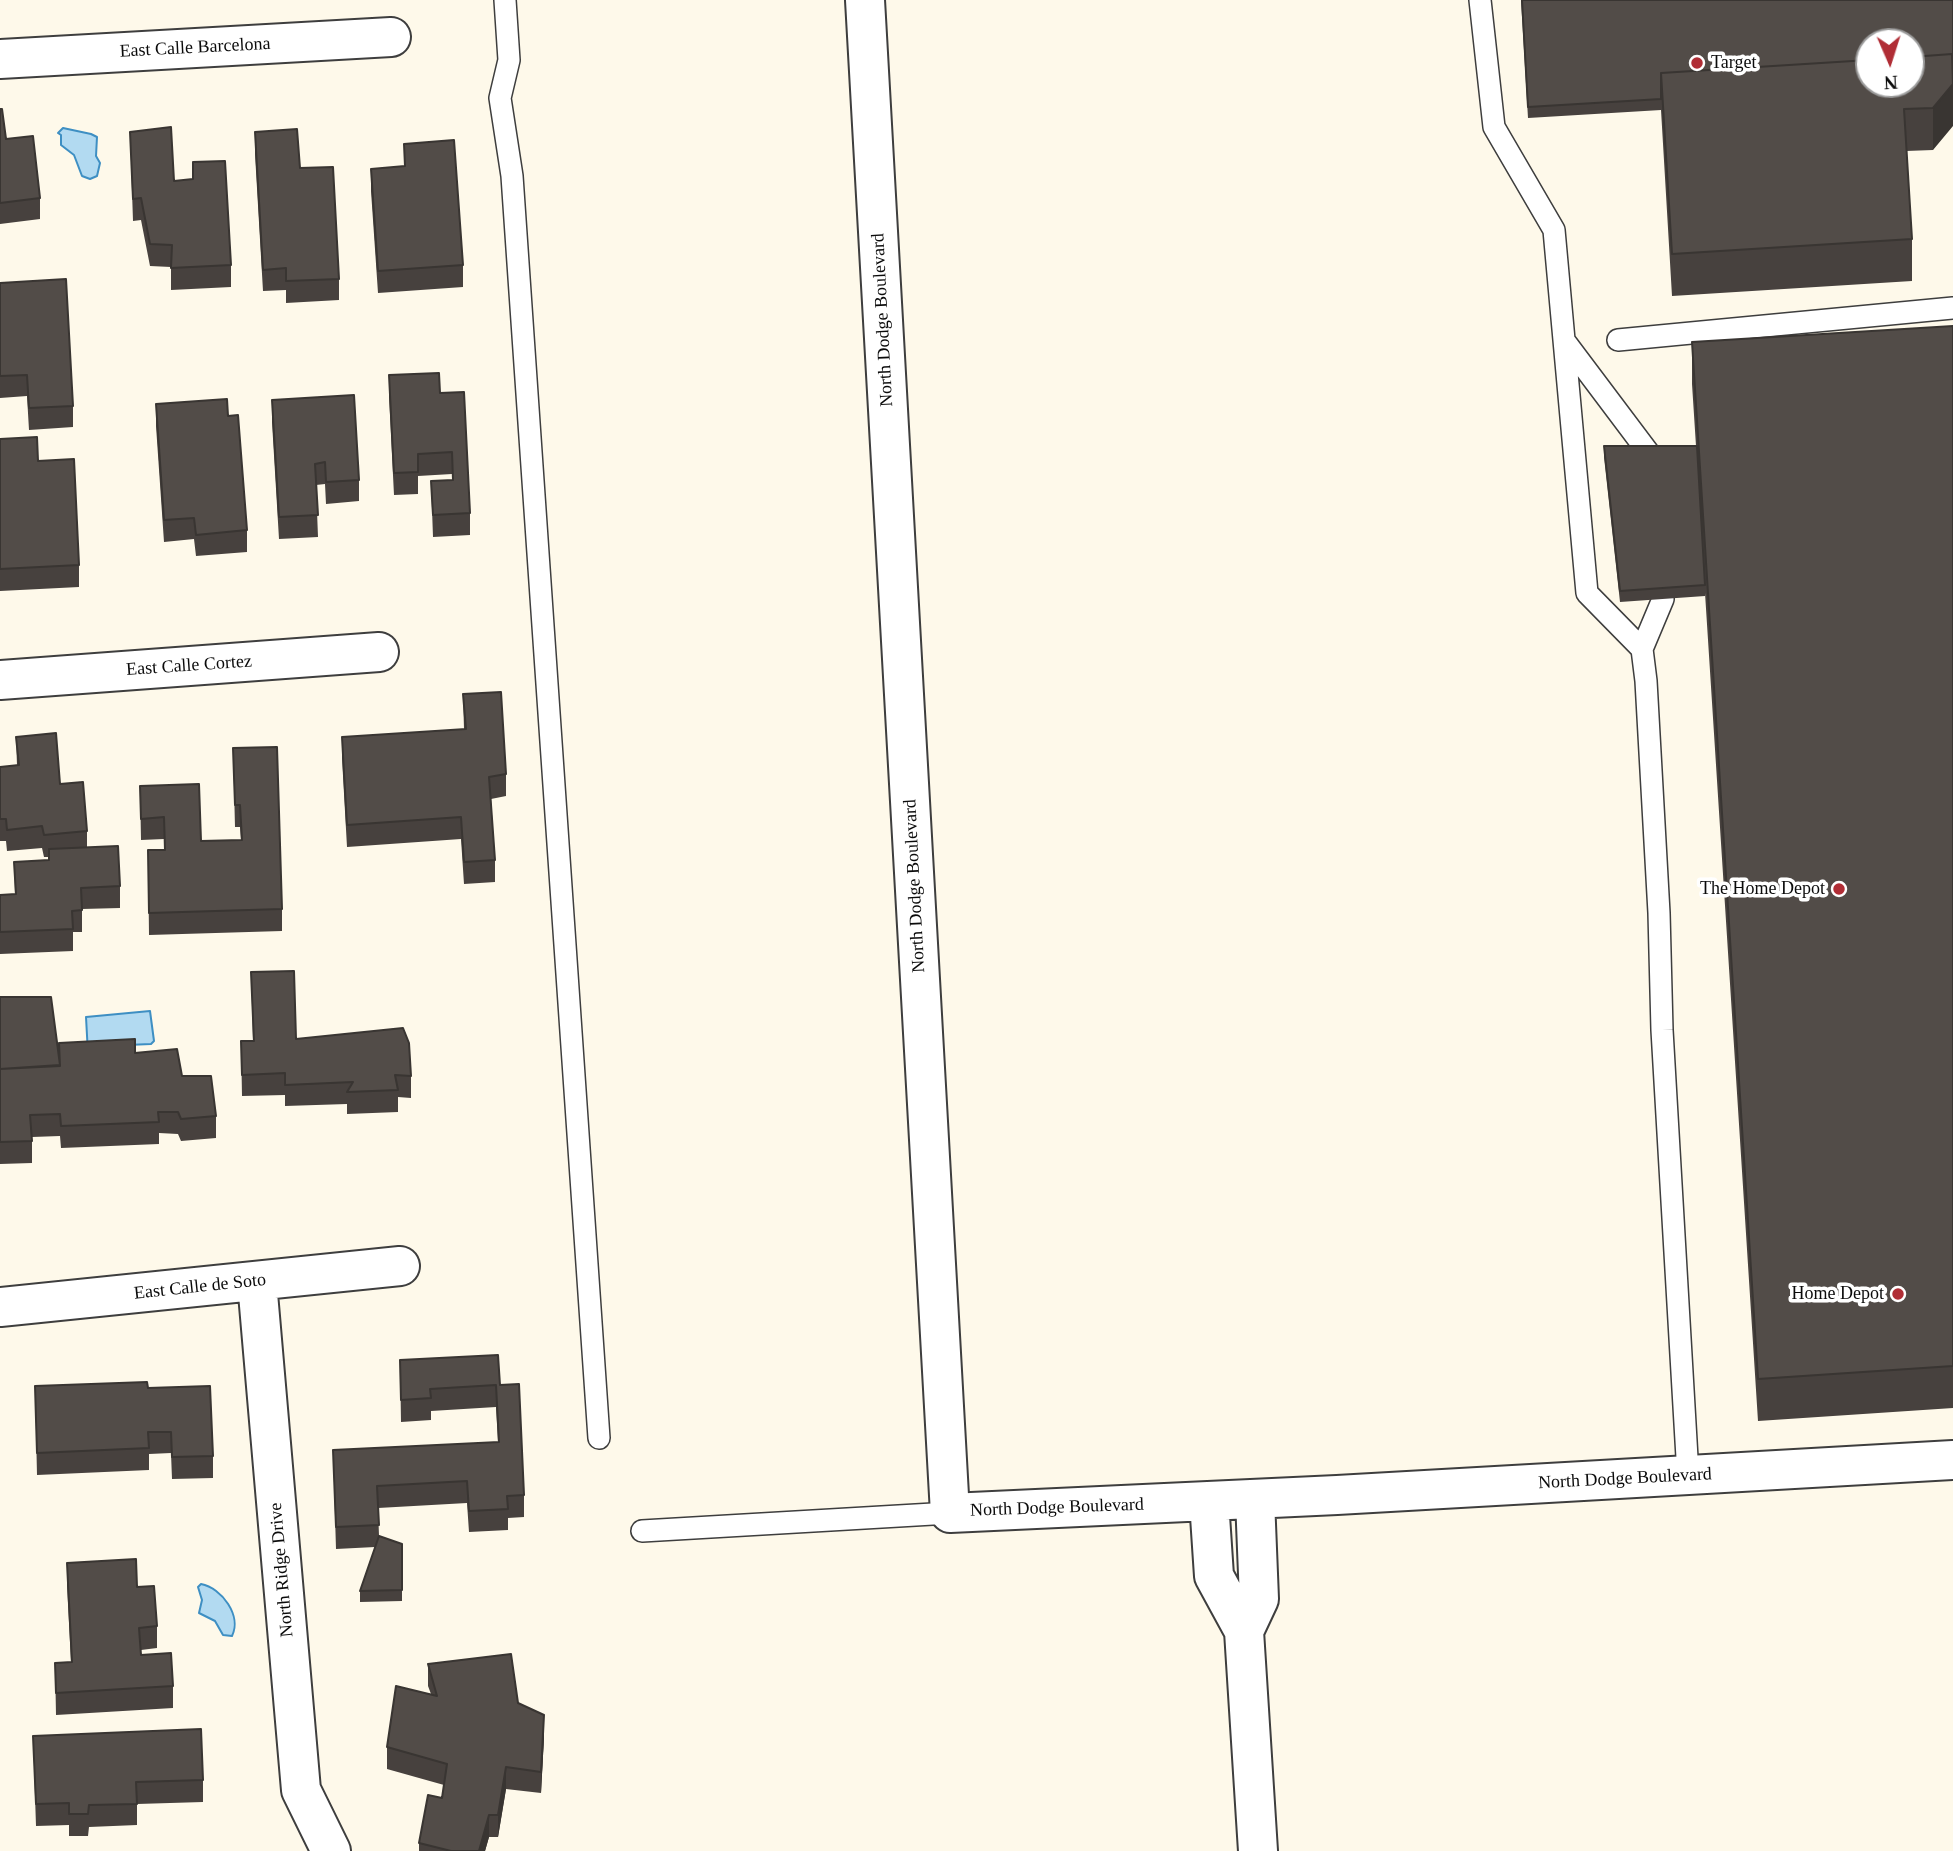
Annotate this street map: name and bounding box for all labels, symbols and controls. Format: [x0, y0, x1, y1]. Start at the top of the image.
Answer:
north arrow [1855, 28, 1925, 98]
street label: East Calle Barcelona [119, 33, 271, 63]
place label: Target [1711, 52, 1756, 74]
marker: Target [1689, 55, 1705, 71]
text: N [1884, 72, 1898, 93]
street label: North Dodge Boulevard [868, 233, 898, 407]
street label: East Calle Cortez [125, 651, 253, 681]
street label: North Dodge Boulevard [900, 799, 930, 973]
place label: The Home Depot [1700, 878, 1825, 900]
marker: The Home Depot [1831, 881, 1847, 897]
street label: East Calle de Soto [133, 1269, 267, 1305]
place label: Home Depot [1792, 1283, 1884, 1305]
marker: Home Depot [1890, 1286, 1906, 1302]
street label: North Dodge Boulevard [1538, 1464, 1712, 1494]
street label: North Dodge Boulevard [970, 1494, 1144, 1522]
street label: North Ridge Drive [265, 1502, 299, 1638]

